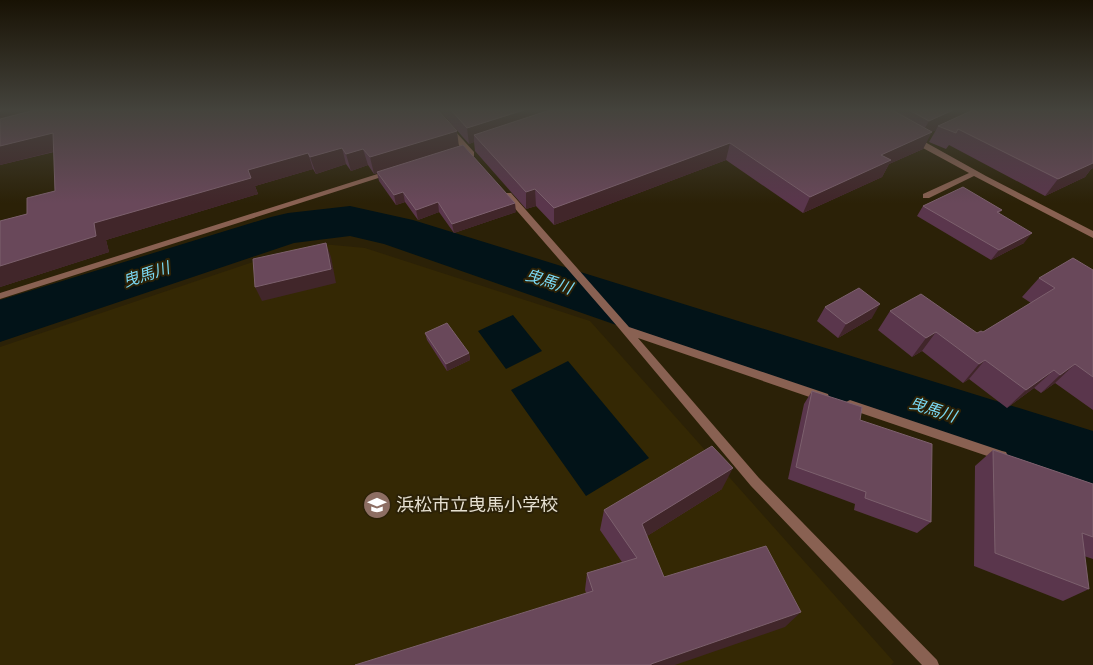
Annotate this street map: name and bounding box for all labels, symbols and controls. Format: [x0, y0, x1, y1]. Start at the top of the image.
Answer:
water label: 曳馬川 [120, 257, 174, 291]
water label: 曳馬川 [523, 265, 577, 299]
water label: 曳馬川 [907, 393, 961, 427]
school or university icon: 浜松市立曳馬小学校 [362, 490, 392, 520]
place label: 浜松市立曳馬小学校 [396, 494, 558, 516]

